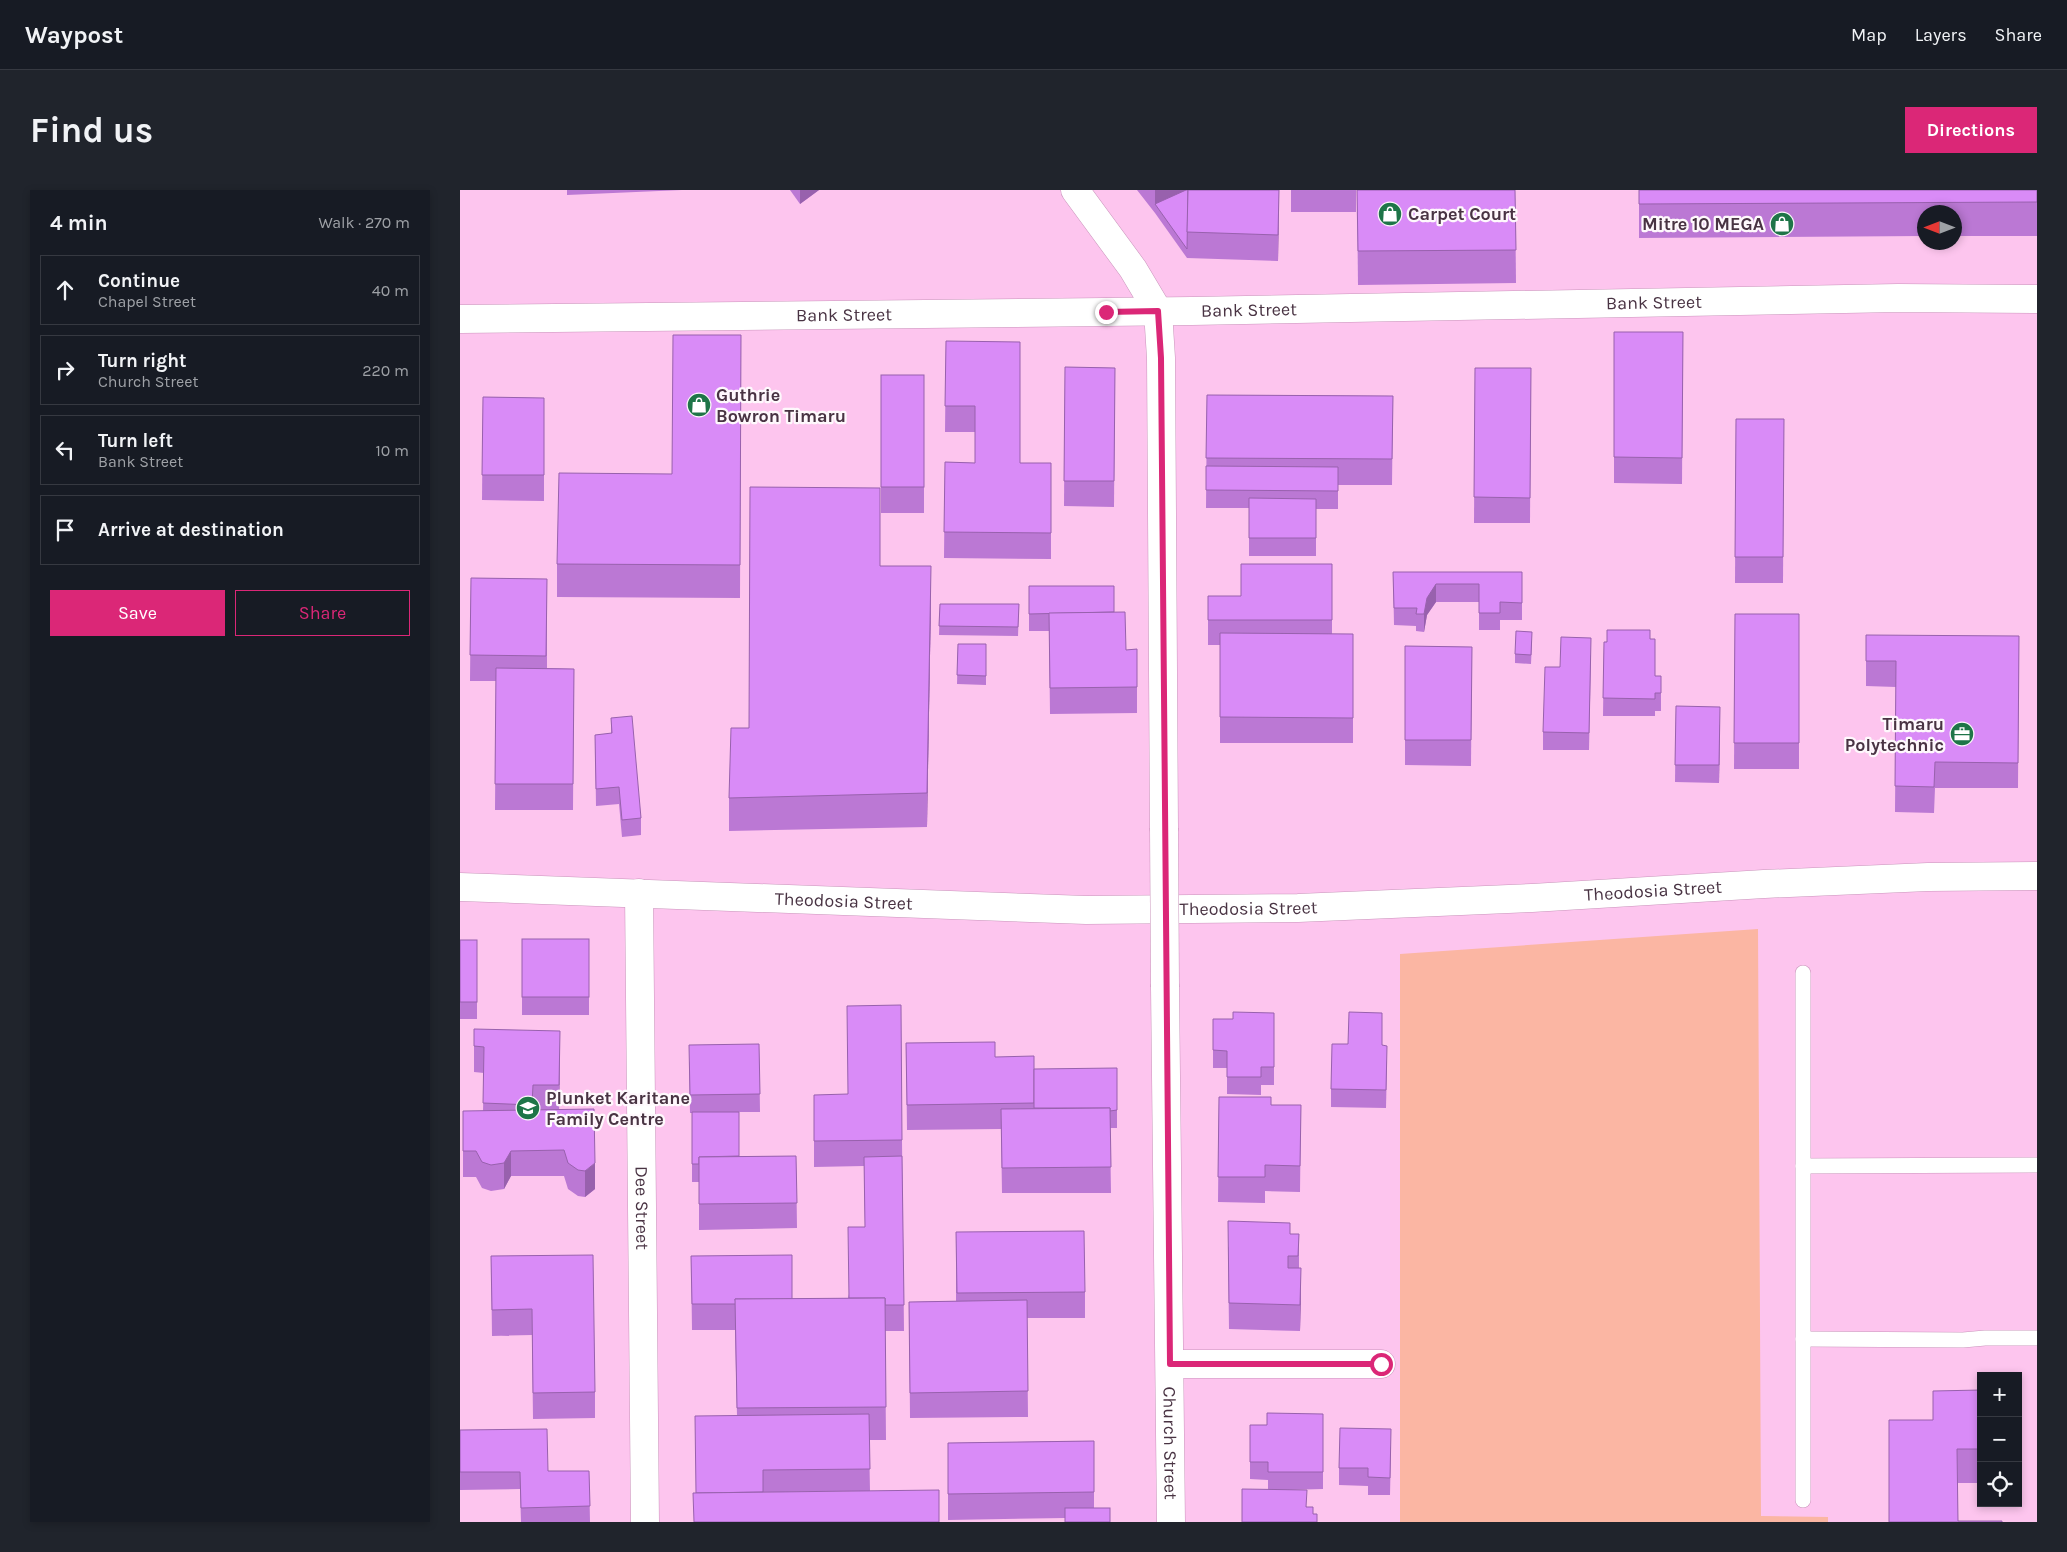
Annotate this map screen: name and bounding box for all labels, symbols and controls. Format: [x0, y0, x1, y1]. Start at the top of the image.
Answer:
text: Waypost [25, 21, 123, 49]
text: Map [1851, 24, 1887, 46]
text: Layers [1915, 24, 1967, 46]
text: Share [1995, 24, 2042, 46]
button: Directions [1905, 107, 2037, 153]
text: Find us [30, 110, 153, 151]
shop icon: Carpet Court [1377, 201, 1403, 227]
place label: Carpet Court [1408, 203, 1516, 225]
north arrow [1917, 205, 1962, 250]
text: 4 min [50, 211, 108, 235]
shop icon: Mitre 10 MEGA [1769, 211, 1795, 237]
text: Walk · 270 m [318, 213, 410, 232]
place label: Mitre 10 MEGA [1642, 213, 1764, 235]
text: Continue [98, 270, 180, 292]
icon: ahead [51, 276, 79, 304]
text: 40 m [372, 281, 409, 300]
street label: Bank Street [1606, 291, 1702, 314]
text: Chapel Street [98, 292, 196, 311]
street label: Bank Street [1201, 298, 1297, 322]
route end [1095, 301, 1118, 324]
street label: Bank Street [796, 303, 892, 326]
text: Turn right [98, 350, 187, 372]
icon: right [51, 356, 79, 384]
text: 220 m [362, 361, 409, 380]
text: Church Street [98, 372, 199, 391]
place label: Guthrie Bowron Timaru [716, 384, 846, 427]
shop icon: Guthrie Bowron Timaru [686, 392, 712, 418]
text: Turn left [98, 430, 173, 452]
icon: left [51, 436, 79, 464]
text: 10 m [375, 441, 409, 460]
text: Bank Street [98, 452, 183, 471]
icon: arrive [51, 516, 79, 544]
text: Arrive at destination [98, 519, 284, 541]
button: Save [50, 590, 225, 636]
button: Share [235, 590, 410, 636]
place label: Timaru Polytechnic [1845, 713, 1944, 756]
office icon: Timaru Polytechnic [1949, 721, 1975, 747]
street label: Theodosia Street [1584, 876, 1723, 906]
street label: Theodosia Street [774, 888, 913, 915]
street label: Theodosia Street [1179, 896, 1318, 920]
place label: Plunket Karitane Family Centre [546, 1087, 690, 1130]
school or university icon: Plunket Karitane Family Centre [515, 1095, 541, 1121]
street label: Dee Street [631, 1166, 653, 1250]
route start [1370, 1353, 1393, 1376]
map controls [1977, 1372, 2022, 1507]
button: + [1977, 1372, 2022, 1417]
street label: Church Street [1158, 1386, 1182, 1500]
button: − [1977, 1417, 2022, 1462]
button: locate [1977, 1462, 2022, 1507]

